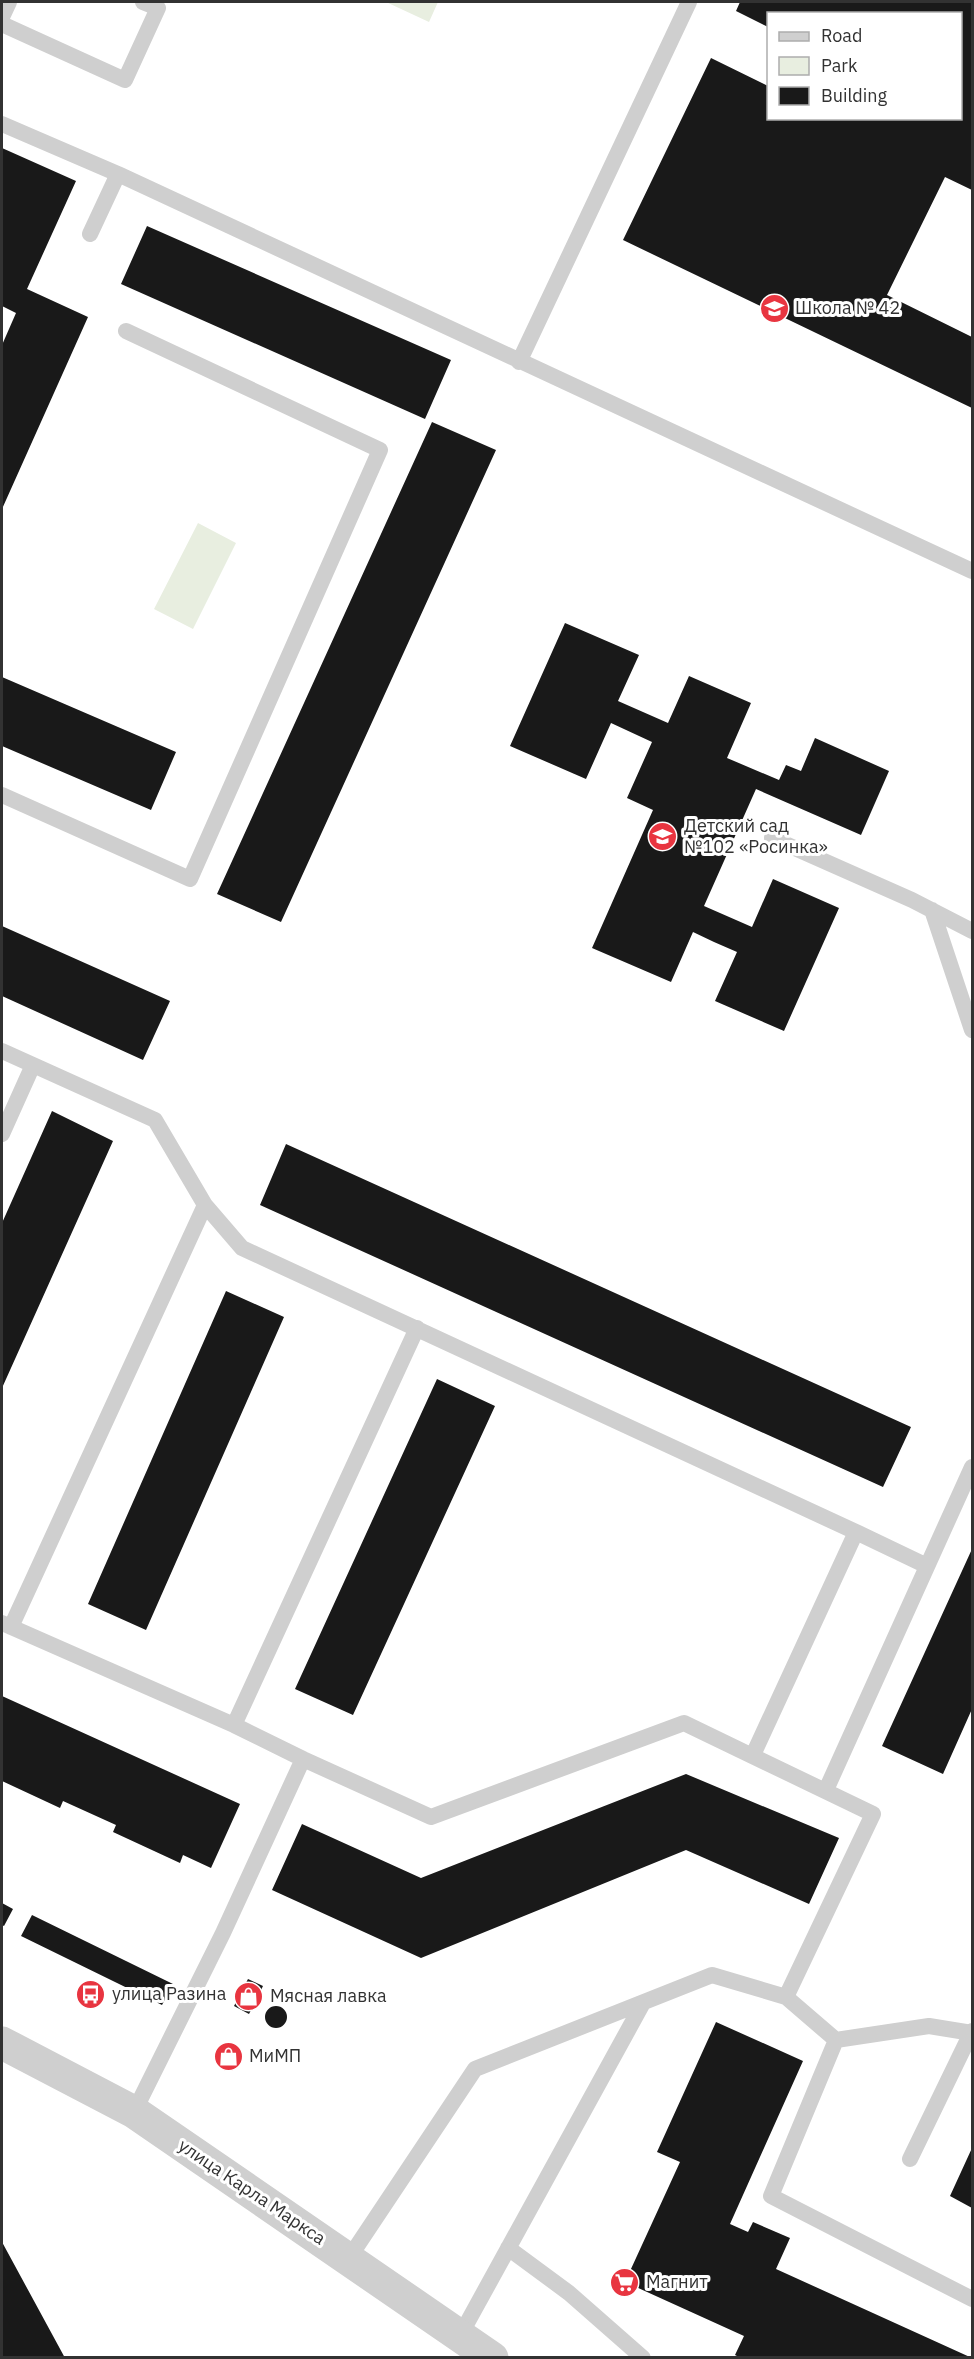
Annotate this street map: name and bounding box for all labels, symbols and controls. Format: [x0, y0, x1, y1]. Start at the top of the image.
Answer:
legend [767, 12, 962, 120]
text: Road [821, 24, 862, 47]
text: Park [821, 54, 858, 77]
text: Building [821, 84, 888, 107]
school or university icon: Школа № 42 [758, 292, 790, 324]
place label: Школа № 42 [795, 296, 900, 319]
place label: Детский сад №102 «Росинка» [684, 814, 828, 858]
school or university icon: Детский сад №102 «Росинка» [647, 820, 679, 852]
bus stop icon: улица Разина [75, 1978, 107, 2010]
shop icon: Мясная лавка [233, 1980, 265, 2012]
place label: улица Разина [112, 1982, 227, 2005]
place label: Мясная лавка [270, 1984, 387, 2007]
shop icon: МиМП [212, 2040, 244, 2072]
place label: МиМП [249, 2044, 301, 2067]
street label: улица Карла Маркса [174, 2134, 331, 2250]
supermarket icon: Магнит [609, 2266, 641, 2298]
place label: Магнит [646, 2270, 708, 2293]

